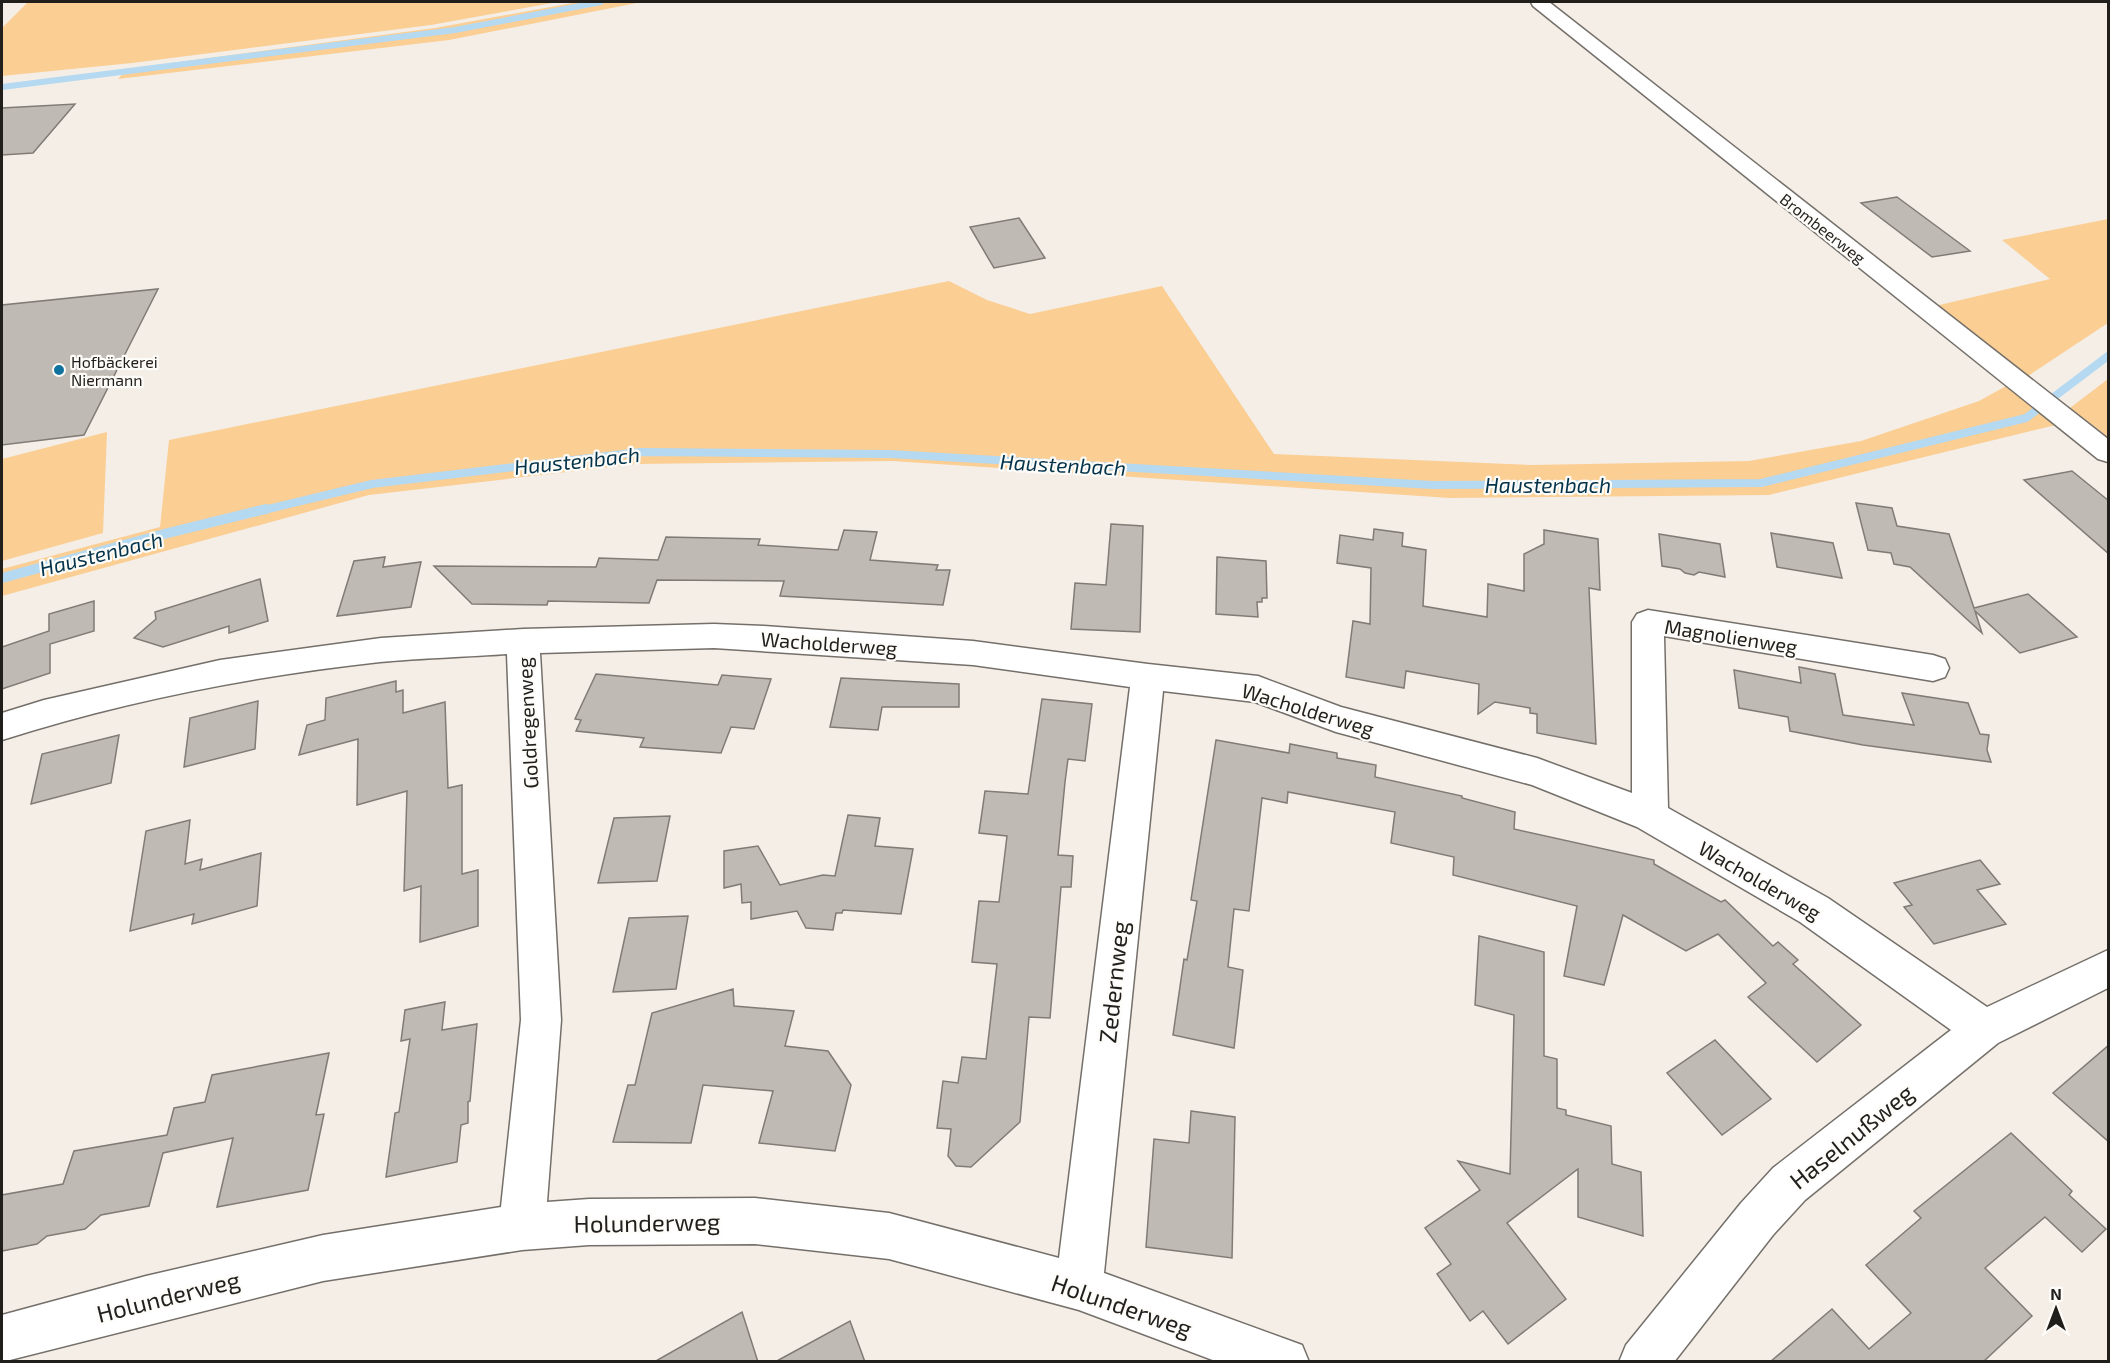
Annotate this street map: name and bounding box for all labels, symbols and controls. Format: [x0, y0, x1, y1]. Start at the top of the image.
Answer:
street label: Brombeerweg [1777, 189, 1869, 267]
place label: Hofbäckerei Niermann [71, 352, 158, 389]
marker: Hofbäckerei Niermann [52, 363, 66, 377]
water label: Haustenbach [513, 441, 641, 479]
water label: Haustenbach [999, 448, 1127, 480]
water label: Haustenbach [1485, 472, 1611, 497]
water label: Haustenbach [37, 526, 165, 580]
street label: Magnolienweg [1663, 614, 1799, 658]
street label: Wacholderweg [760, 626, 898, 660]
street label: Goldregenweg [512, 657, 542, 789]
street label: Wacholderweg [1239, 678, 1377, 740]
street label: Wacholderweg [1695, 835, 1825, 925]
street label: Zedernweg [1092, 919, 1134, 1045]
street label: Haselnußweg [1783, 1077, 1919, 1195]
street label: Holunderweg [573, 1206, 721, 1238]
street label: Holunderweg [93, 1264, 243, 1328]
street label: Holunderweg [1048, 1267, 1196, 1343]
north arrow [2026, 1279, 2086, 1339]
text: N [2050, 1284, 2062, 1303]

